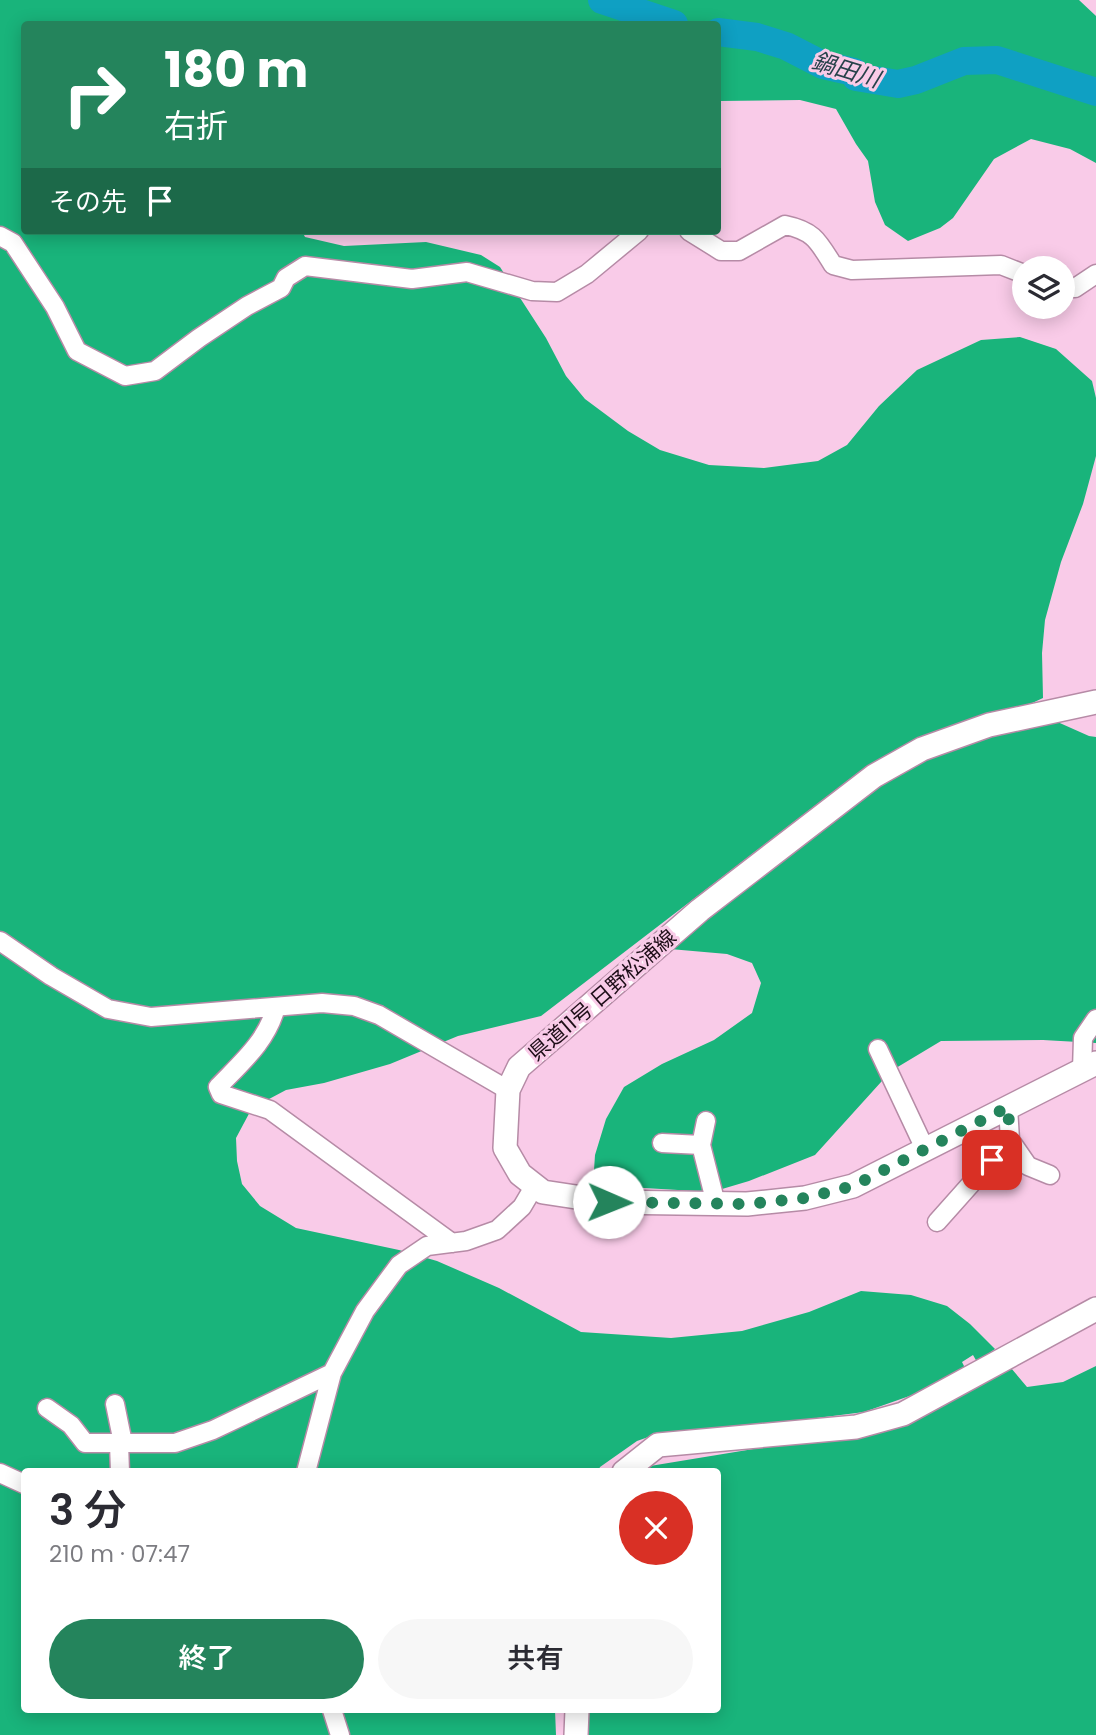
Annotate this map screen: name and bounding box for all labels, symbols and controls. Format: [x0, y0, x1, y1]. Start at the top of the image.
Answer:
text: 180 m [164, 36, 308, 104]
water label: 鍋田川 [808, 45, 887, 96]
icon: right [49, 49, 140, 140]
text: 右折 [164, 103, 228, 148]
icon: arrive [141, 182, 179, 220]
text: その先 [49, 184, 127, 220]
map controls [1012, 256, 1075, 319]
button: layers [1012, 256, 1075, 319]
street label: 県道11号 日野松浦線 [522, 923, 682, 1067]
pin [962, 1130, 1022, 1190]
icon: arrive [973, 1141, 1011, 1179]
position arrow [572, 1165, 646, 1239]
text: 3 分 [49, 1481, 126, 1540]
button: close [619, 1491, 693, 1565]
text: 210 m · 07:47 [49, 1538, 190, 1570]
button: 終了 [49, 1619, 364, 1699]
button: 共有 [378, 1619, 693, 1699]

